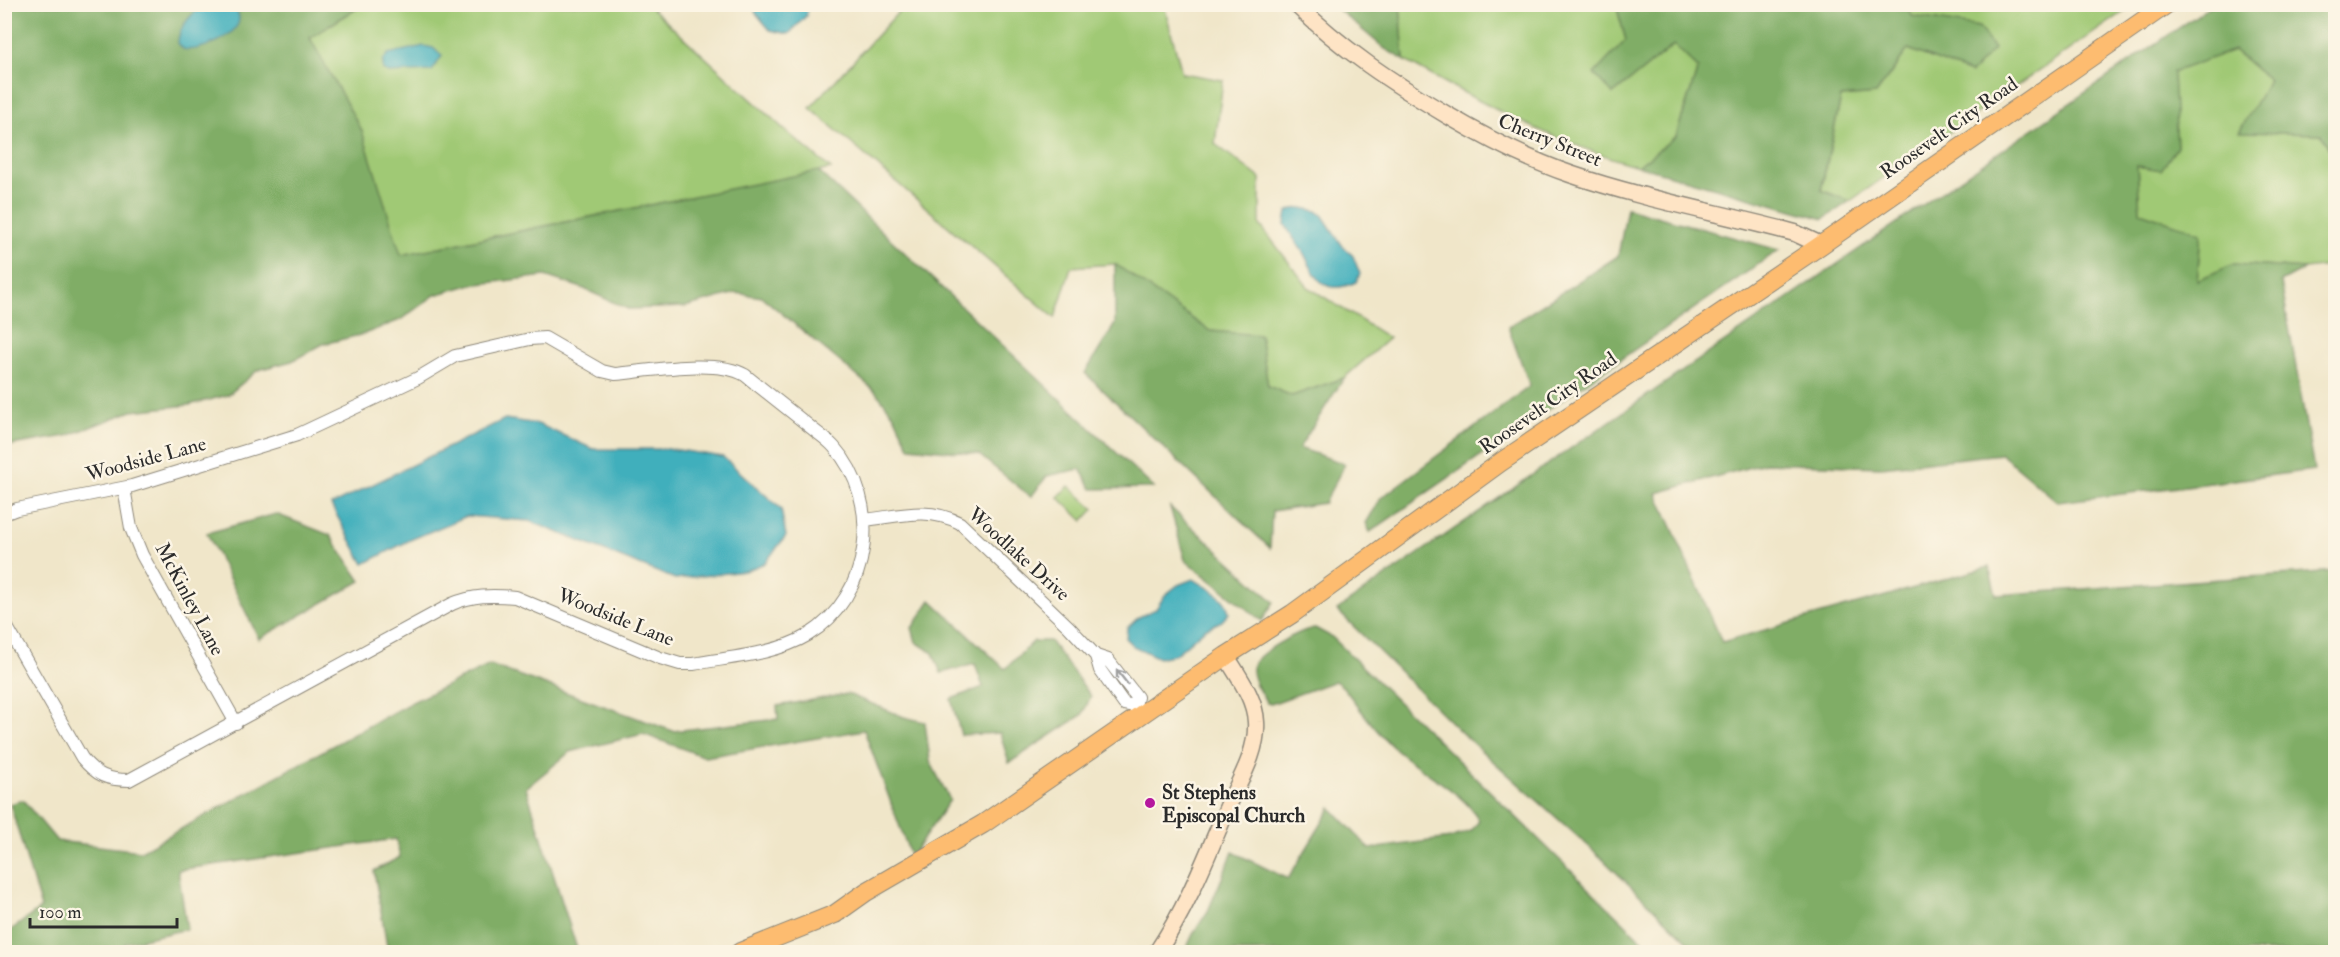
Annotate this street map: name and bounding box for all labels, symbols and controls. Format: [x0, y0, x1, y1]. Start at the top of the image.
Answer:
street label: Roosevelt City Road [1875, 71, 2023, 185]
street label: Cherry Street [1495, 108, 1606, 172]
street label: Roosevelt City Road [1474, 346, 1622, 460]
street label: Woodside Lane [82, 431, 209, 487]
street label: Woodlake Drive [962, 501, 1075, 606]
street label: McKinley Lane [150, 538, 230, 660]
street label: Woodside Lane [553, 582, 678, 652]
one-way arrow [1116, 669, 1129, 685]
place label: St Stephens Episcopal Church [1162, 780, 1306, 829]
marker: St Stephens Episcopal Church [1143, 796, 1157, 810]
scale bar [30, 891, 177, 929]
text: 100 m [39, 901, 82, 924]

